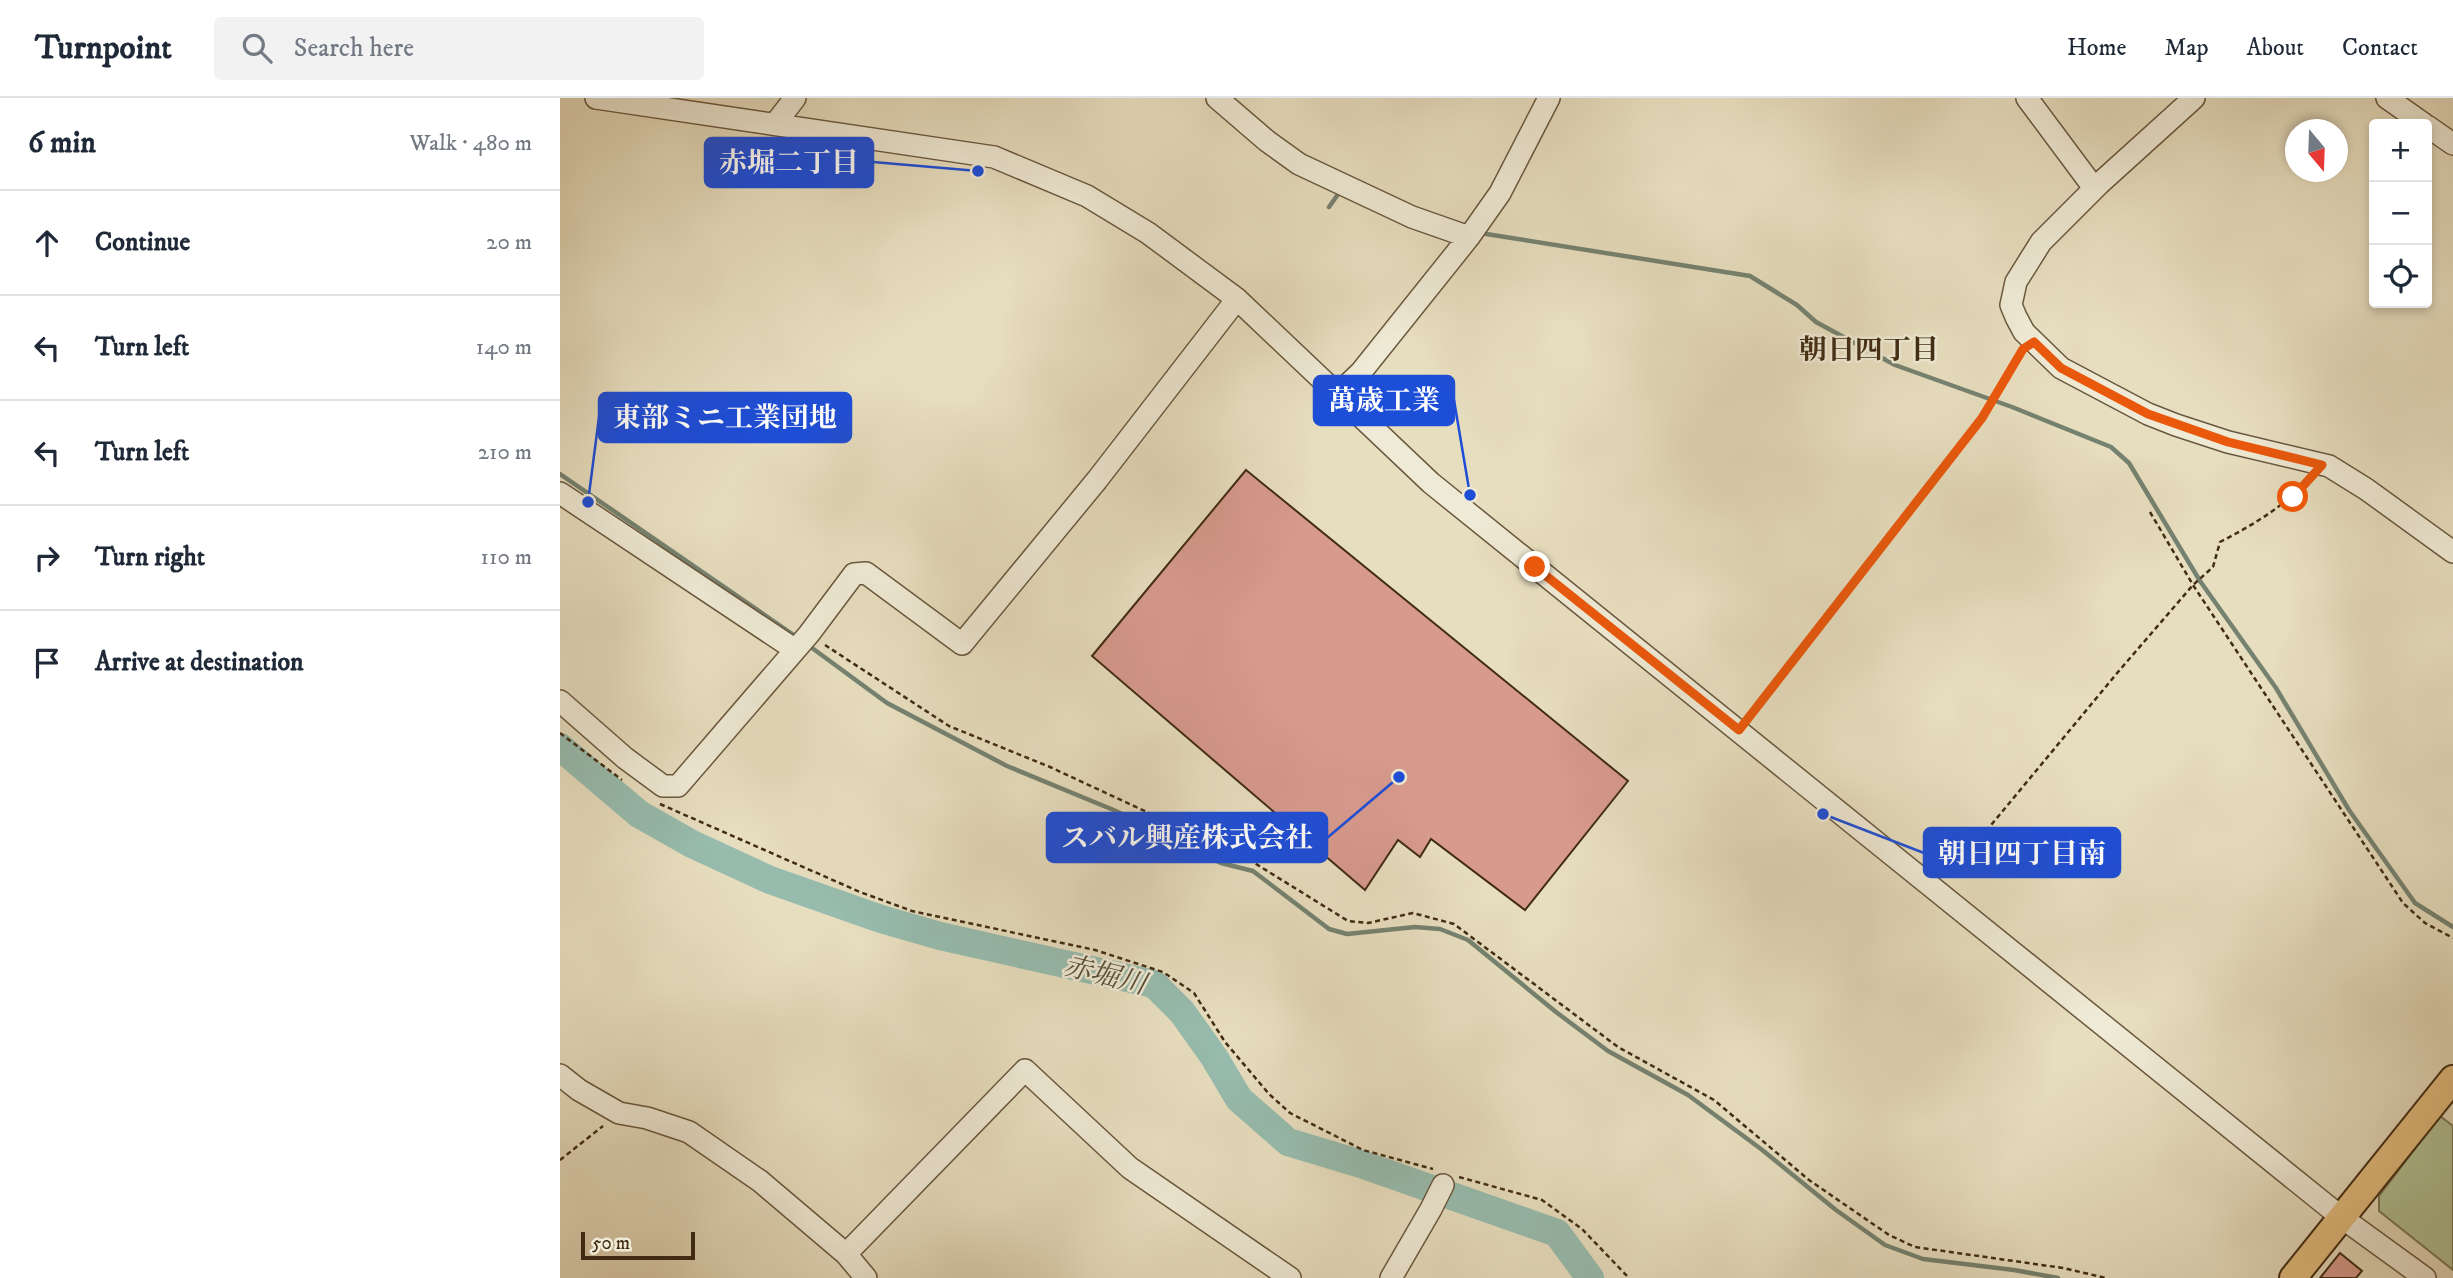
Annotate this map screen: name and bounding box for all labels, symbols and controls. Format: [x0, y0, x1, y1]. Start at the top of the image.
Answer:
search box [214, 17, 704, 80]
text: Turnpoint [35, 28, 172, 69]
icon: search [238, 29, 276, 67]
text: Search here [294, 32, 414, 65]
text: Home [2067, 33, 2126, 63]
text: Map [2164, 33, 2209, 63]
text: About [2247, 33, 2304, 63]
text: Contact [2342, 33, 2418, 63]
north arrow [2285, 119, 2348, 182]
map controls [2369, 119, 2432, 308]
button: + [2369, 119, 2432, 182]
text: 6 min [28, 125, 96, 162]
text: Walk · 480 m [409, 129, 532, 158]
callout: 赤堀二丁目 [705, 138, 873, 187]
text: 赤堀二丁目 [719, 146, 859, 181]
button: − [2369, 182, 2432, 245]
icon: ahead [28, 224, 66, 262]
text: Continue [95, 226, 190, 259]
text: 20 m [486, 228, 532, 257]
button: locate [2369, 245, 2432, 308]
icon: left [28, 329, 66, 367]
text: Turn left [95, 331, 189, 364]
text: 140 m [476, 333, 532, 362]
district label: 朝日四丁目 [1799, 333, 1939, 368]
callout: 萬歳工業 [1314, 376, 1454, 425]
text: 萬歳工業 [1328, 384, 1440, 419]
callout: 東部ミニ工業団地 [599, 393, 851, 442]
text: 東部ミニ工業団地 [613, 401, 837, 436]
icon: left [28, 434, 66, 472]
text: Turn left [95, 436, 189, 469]
text: 210 m [478, 438, 532, 467]
route start [2277, 481, 2308, 512]
icon: right [28, 539, 66, 577]
text: Turn right [95, 541, 205, 574]
text: 110 m [481, 543, 532, 572]
route end [1519, 551, 1550, 582]
icon: arrive [28, 644, 66, 682]
text: Arrive at destination [95, 646, 304, 679]
callout: スバル興産株式会社 [1047, 813, 1327, 862]
text: スバル興産株式会社 [1061, 821, 1313, 856]
callout: 朝日四丁目南 [1924, 828, 2120, 877]
text: 朝日四丁目南 [1938, 837, 2106, 872]
water label: 赤堀川 [1060, 948, 1153, 1003]
scale bar [581, 1229, 695, 1261]
text: 50 m [592, 1232, 630, 1255]

